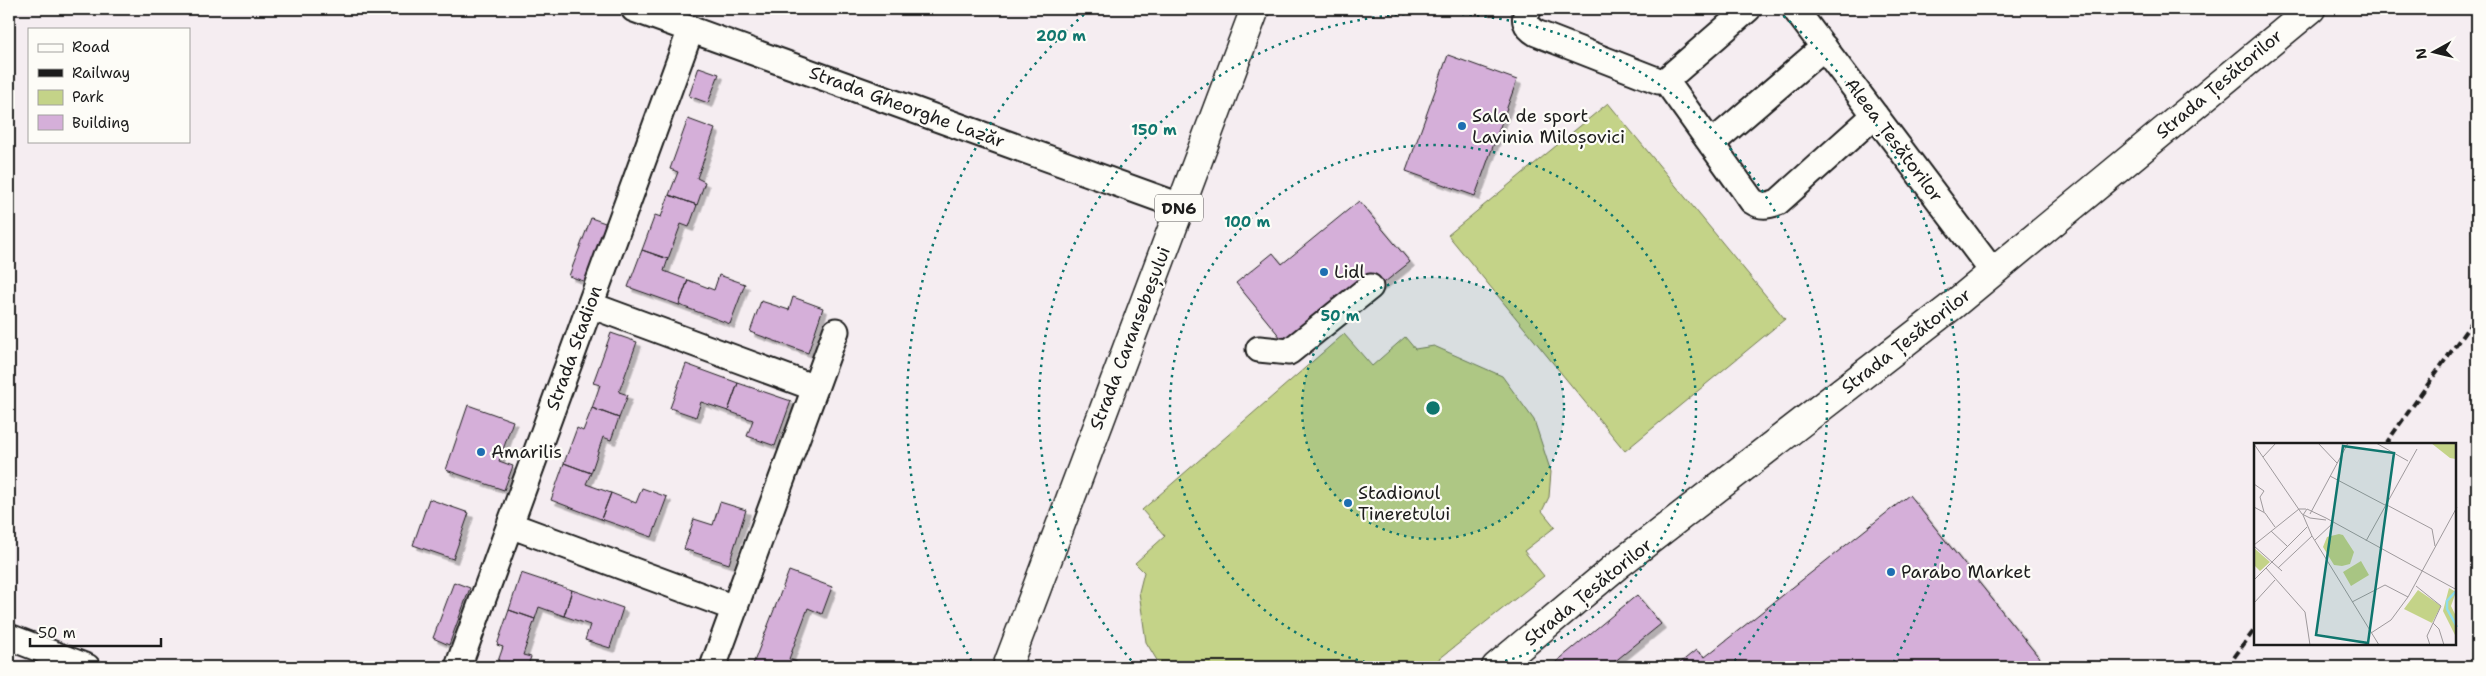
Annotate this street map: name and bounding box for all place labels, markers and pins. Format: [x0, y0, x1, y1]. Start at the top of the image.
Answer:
place label: Sala de sport Lavinia Miloșovici [1472, 104, 1625, 149]
marker: Sala de sport Lavinia Miloșovici [1456, 120, 1468, 132]
place label: Lidl [1334, 260, 1366, 284]
marker: Lidl [1318, 266, 1330, 278]
centre of rings [1424, 399, 1442, 417]
place label: Amarilis [491, 440, 562, 464]
marker: Amarilis [475, 446, 487, 458]
place label: Stadionul Tineretului [1358, 481, 1450, 526]
marker: Stadionul Tineretului [1342, 497, 1354, 509]
place label: Parabo Market [1901, 560, 2031, 584]
marker: Parabo Market [1885, 566, 1897, 578]

